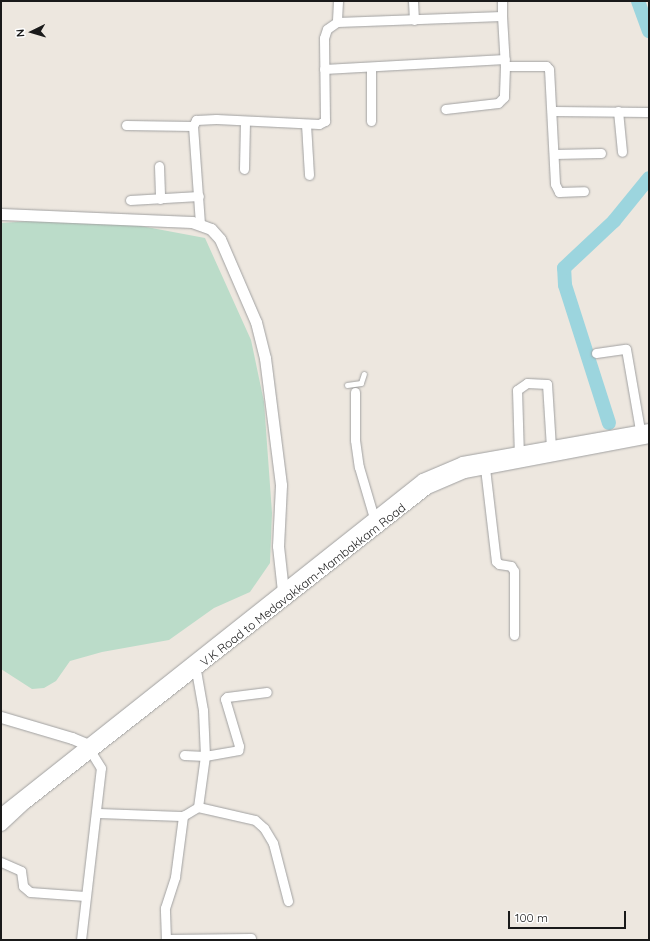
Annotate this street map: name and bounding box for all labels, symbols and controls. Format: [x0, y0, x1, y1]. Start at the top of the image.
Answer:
north arrow [12, 12, 52, 52]
text: N [13, 28, 27, 38]
street label: V.K Road to Medavakkam-Mambakkam Road [198, 500, 408, 670]
scale bar [510, 903, 628, 929]
text: 100 m [515, 910, 548, 925]

